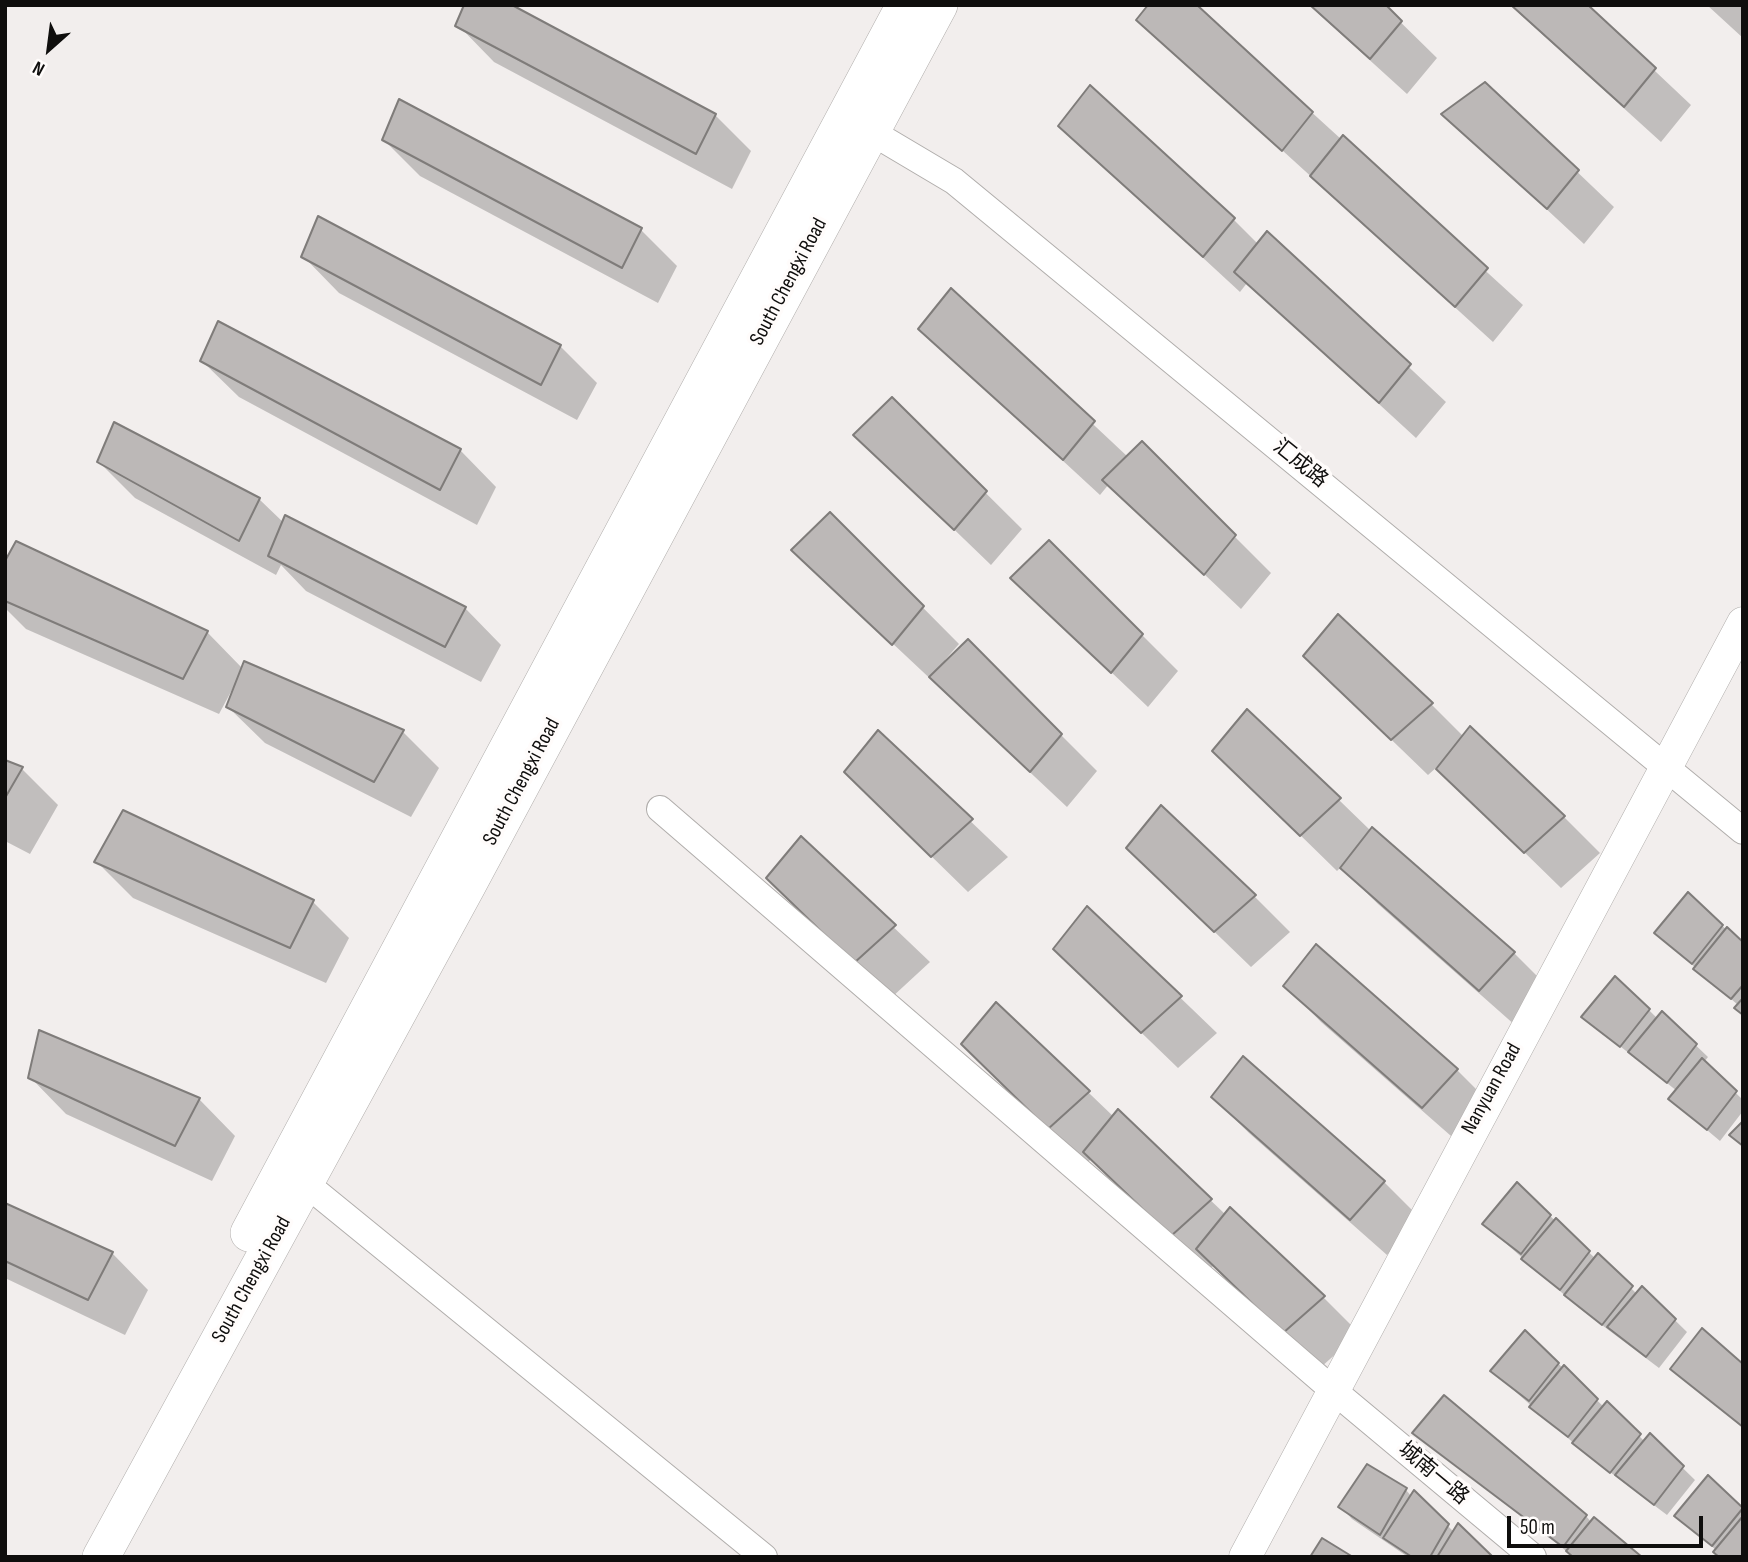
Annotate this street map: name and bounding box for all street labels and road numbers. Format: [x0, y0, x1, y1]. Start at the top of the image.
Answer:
street label: South Chengxi Road [745, 214, 833, 350]
street label: 汇成路 [1268, 434, 1332, 494]
street label: South Chengxi Road [478, 714, 566, 850]
street label: Nanyuan Road [1457, 1039, 1527, 1139]
street label: South Chengxi Road [207, 1213, 297, 1347]
street label: 城南一路 [1393, 1437, 1473, 1511]

